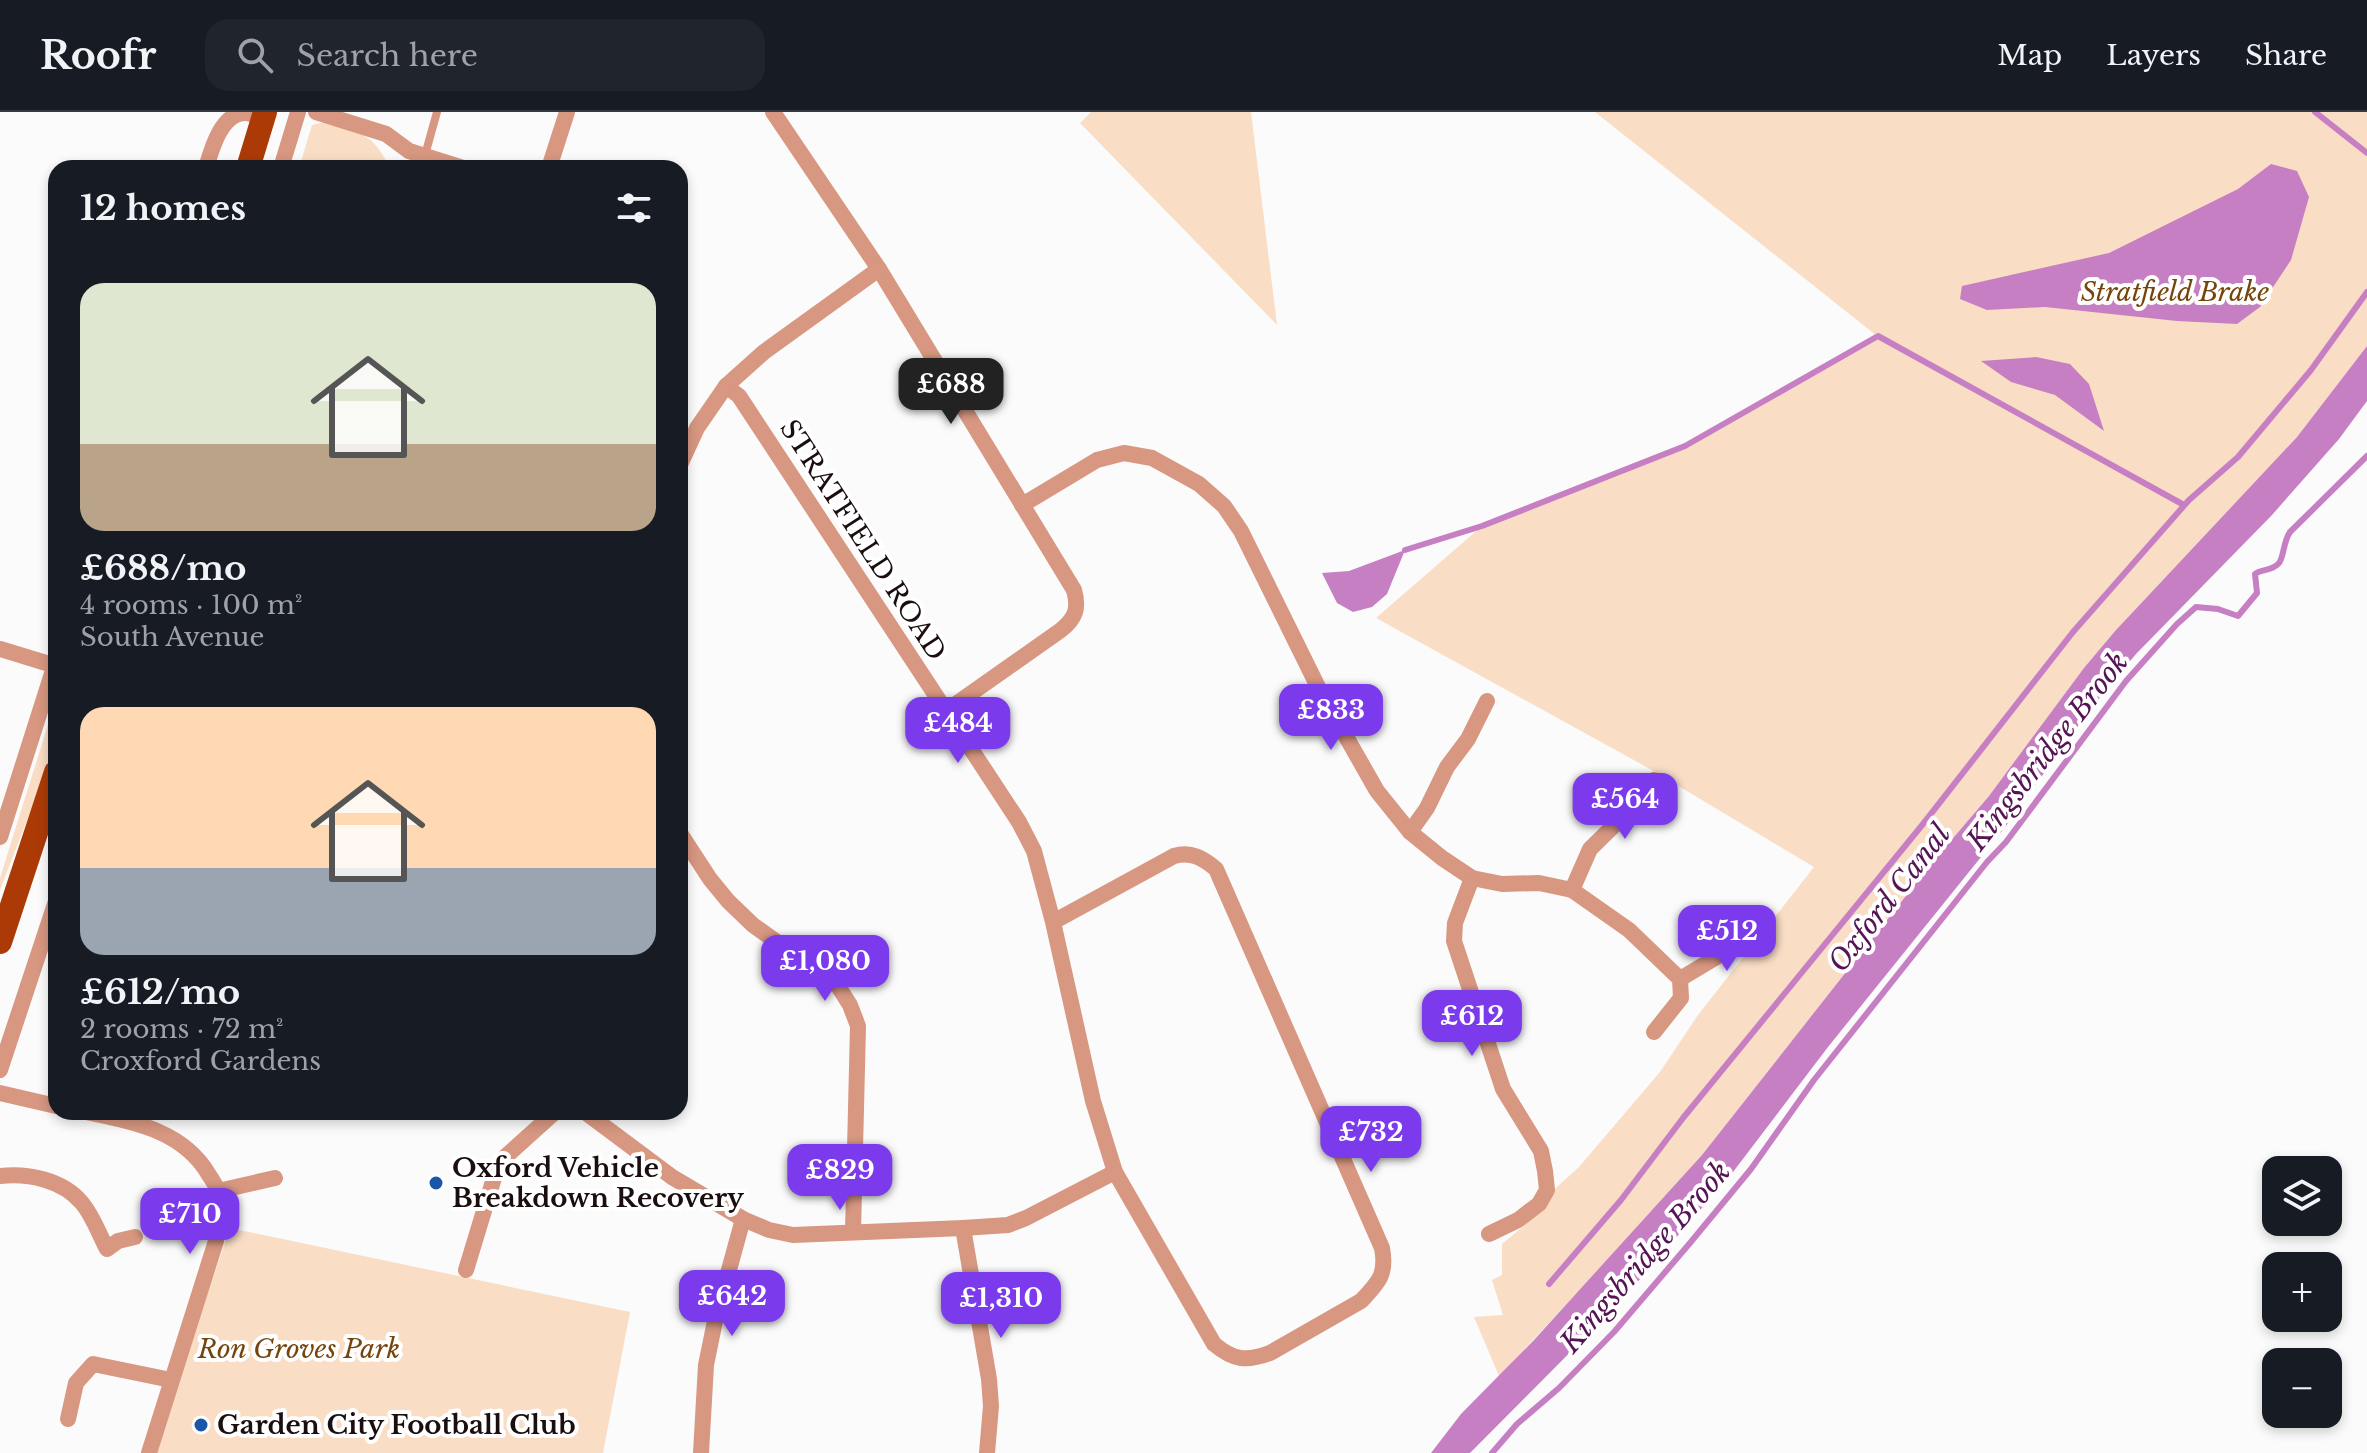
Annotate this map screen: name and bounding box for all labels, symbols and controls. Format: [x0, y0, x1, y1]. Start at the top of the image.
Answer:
search box [205, 19, 765, 91]
text: Roofr [40, 32, 157, 79]
icon: search [233, 33, 277, 77]
text: Search here [297, 37, 478, 74]
text: Map [1997, 38, 2062, 73]
text: Layers [2106, 38, 2201, 73]
text: Share [2245, 38, 2327, 73]
icon: filters [612, 186, 656, 230]
text: 12 homes [80, 187, 246, 229]
park label: Stratfield Brake [2081, 276, 2269, 308]
icon: home [296, 335, 440, 479]
pin: £688 [904, 358, 998, 426]
text: £688 [917, 368, 985, 400]
street label: STRATFIELD ROAD [773, 414, 953, 666]
text: £688/mo [80, 547, 246, 589]
text: 4 rooms · 100 m² [80, 589, 302, 621]
text: South Avenue [80, 621, 264, 653]
water label: Kingsbridge Brook [1959, 645, 2136, 858]
pin: £833 [1284, 684, 1378, 752]
text: £833 [1297, 694, 1365, 726]
pin: £484 [911, 697, 1005, 765]
text: £484 [923, 707, 993, 739]
icon: home [296, 759, 440, 903]
pin: £564 [1578, 773, 1672, 841]
text: £564 [1591, 783, 1659, 815]
water label: Oxford Canal [1821, 817, 1958, 979]
pin: £512 [1680, 905, 1774, 973]
text: £512 [1696, 915, 1758, 947]
pin: £1,080 [760, 935, 890, 1003]
text: £1,080 [779, 945, 871, 977]
text: £612/mo [80, 971, 240, 1013]
pin: £612 [1425, 990, 1519, 1058]
text: £612 [1440, 1000, 1504, 1032]
text: 2 rooms · 72 m² [80, 1013, 283, 1045]
text: Croxford Gardens [80, 1045, 321, 1077]
pin: £732 [1324, 1106, 1418, 1174]
text: £732 [1338, 1116, 1404, 1148]
pin: £829 [793, 1144, 887, 1212]
place label: Oxford Vehicle Breakdown Recovery [452, 1152, 744, 1214]
text: £829 [805, 1154, 875, 1186]
water label: Kingsbridge Brook [1552, 1155, 1738, 1361]
map controls [2262, 1156, 2342, 1428]
button: layers [2262, 1156, 2342, 1236]
marker: Oxford Vehicle Breakdown Recovery [427, 1174, 445, 1192]
pin: £710 [143, 1188, 237, 1256]
text: £710 [158, 1198, 222, 1230]
button: + [2262, 1252, 2342, 1332]
pin: £642 [685, 1270, 779, 1338]
pin: £1,310 [936, 1272, 1066, 1340]
text: £642 [697, 1280, 767, 1312]
text: £1,310 [959, 1282, 1043, 1314]
park label: Ron Groves Park [197, 1333, 400, 1365]
button: − [2262, 1348, 2342, 1428]
place label: Garden City Football Club [217, 1409, 576, 1441]
marker: Garden City Football Club [192, 1416, 210, 1434]

